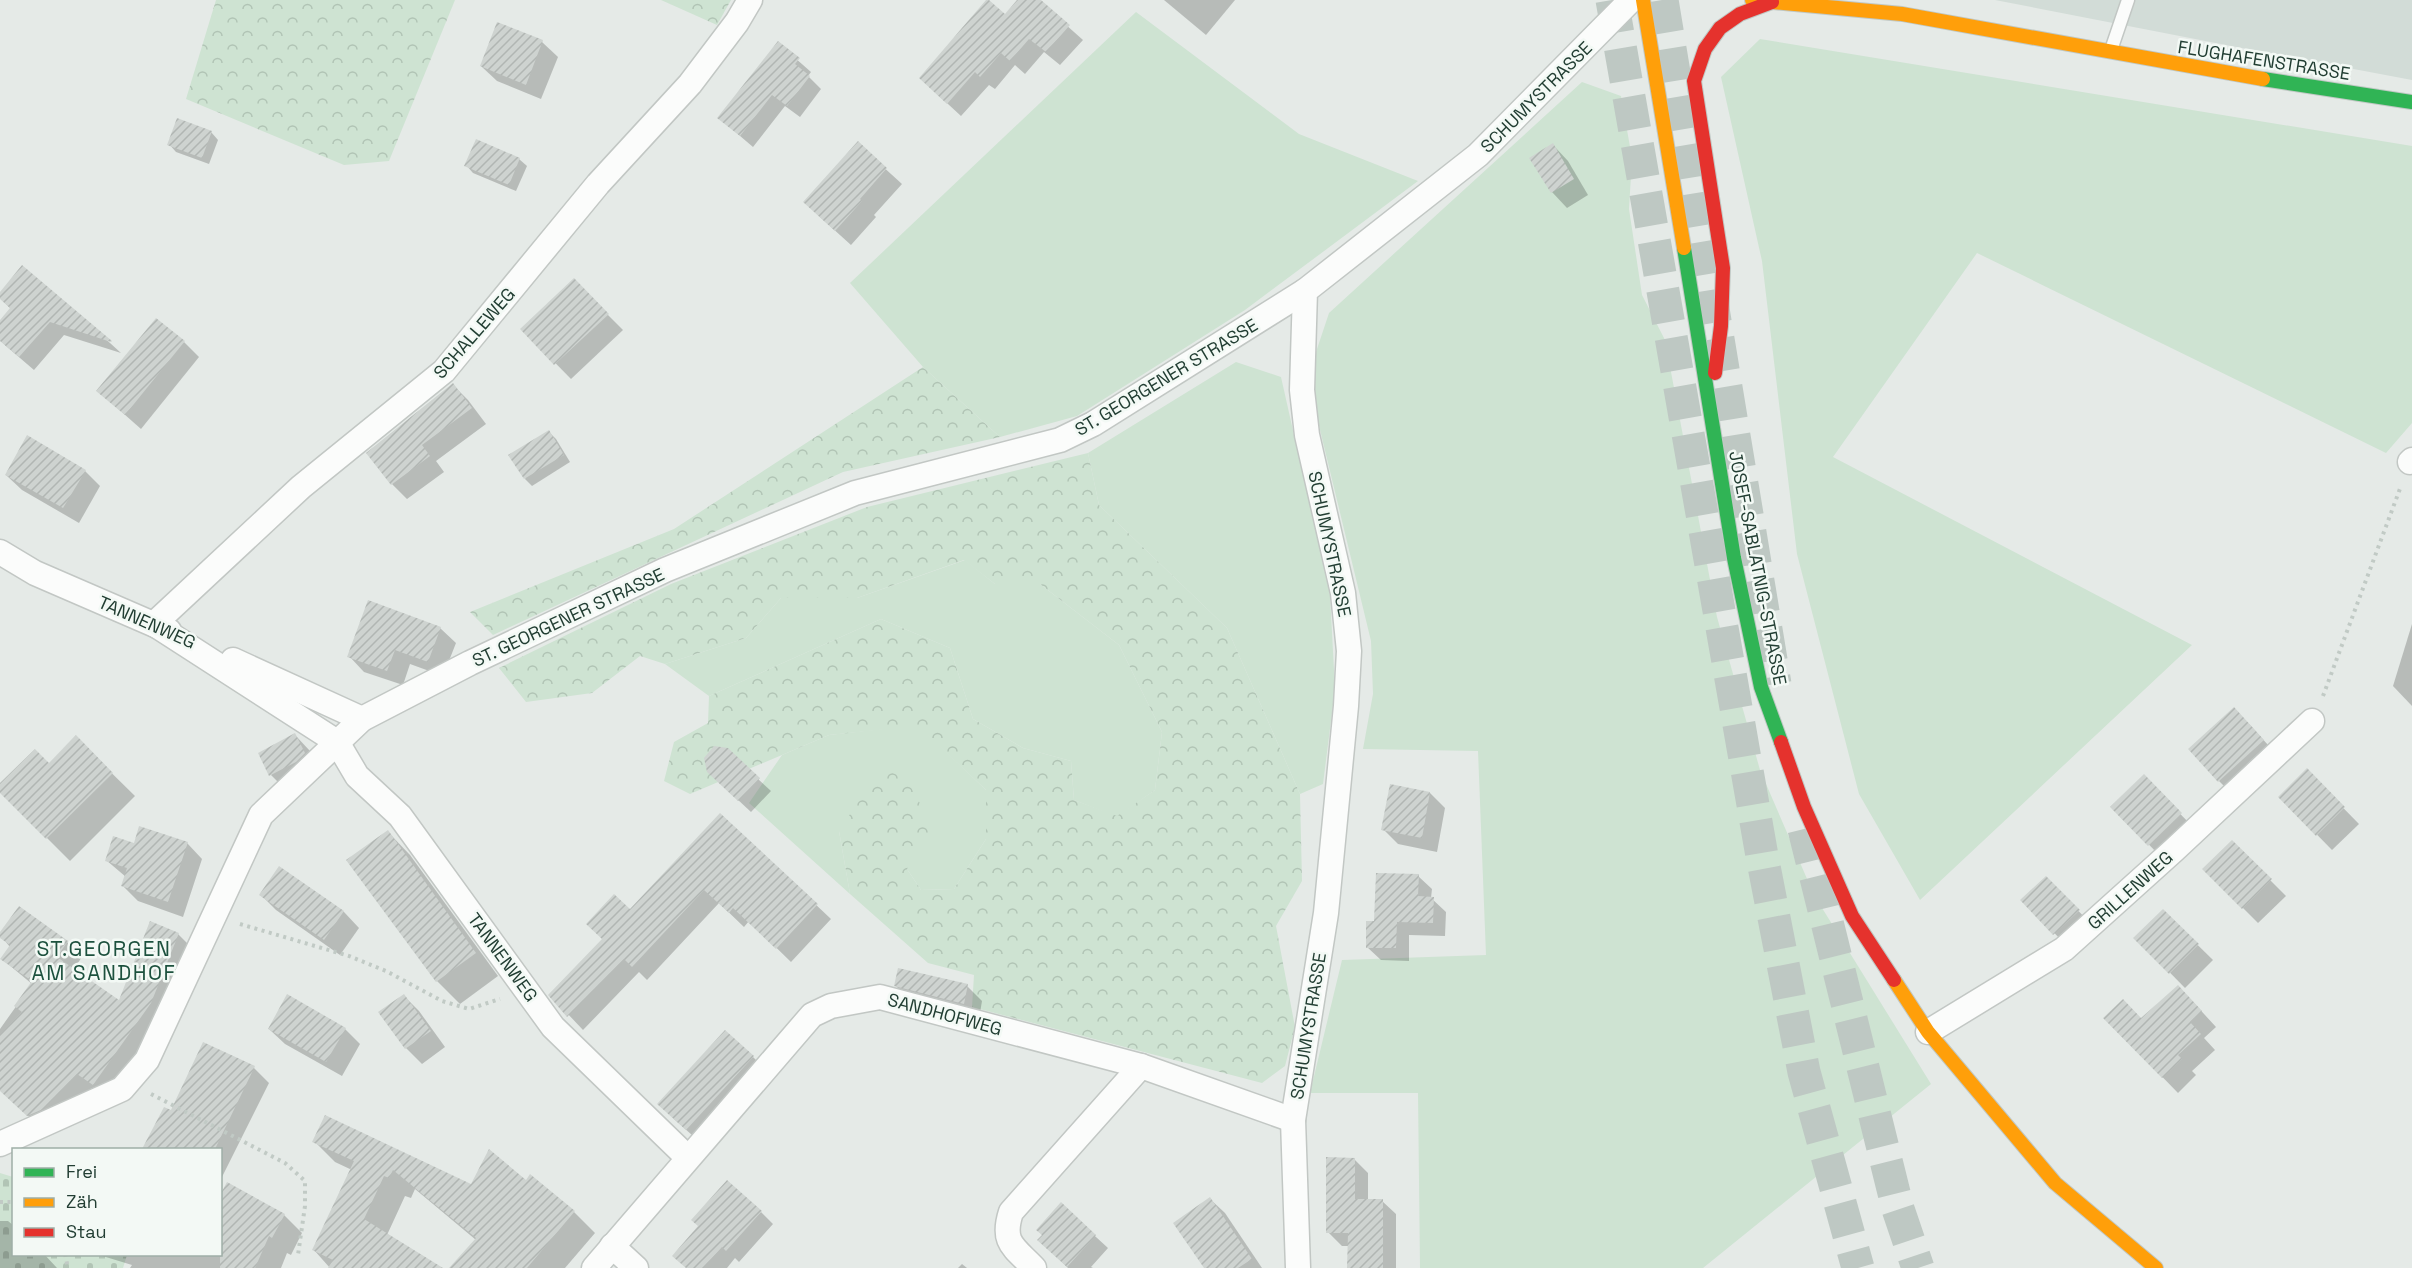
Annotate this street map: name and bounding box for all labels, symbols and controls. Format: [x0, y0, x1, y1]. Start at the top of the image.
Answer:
street label: FLUGHAFENSTRASSE [2176, 35, 2352, 85]
street label: SCHUMYSTRASSE [1475, 36, 1597, 158]
street label: SCHALLEWEG [428, 283, 520, 383]
street label: ST. GEORGENER STRASSE [1070, 313, 1262, 441]
street label: JOSEF-SABLATNIG-STRASSE [1724, 449, 1792, 687]
street label: SCHUMYSTRASSE [1303, 469, 1357, 619]
street label: ST. GEORGENER STRASSE [468, 562, 668, 672]
street label: TANNENWEG [95, 590, 199, 654]
street label: GRILLENWEG [2082, 846, 2178, 934]
street label: TANNENWEG [463, 908, 543, 1006]
district label: ST.GEORGEN AM SANDHOF [32, 935, 176, 986]
street label: SCHUMYSTRASSE [1285, 951, 1331, 1101]
street label: SANDHOFWEG [885, 988, 1005, 1040]
legend [12, 1148, 222, 1256]
text: Frei [66, 1160, 97, 1183]
text: Zäh [66, 1190, 98, 1213]
text: Stau [66, 1220, 106, 1243]

